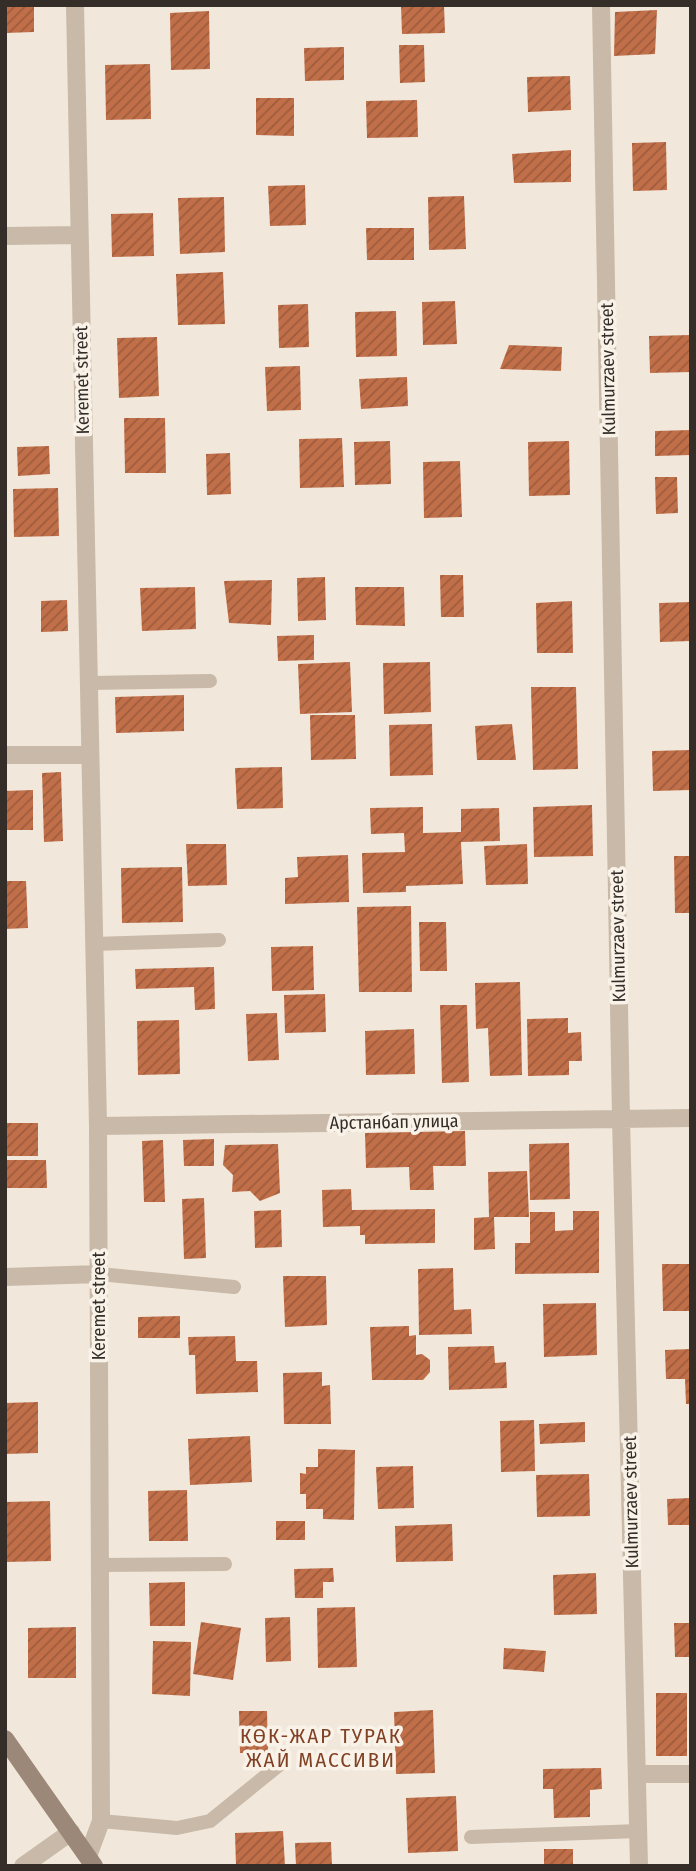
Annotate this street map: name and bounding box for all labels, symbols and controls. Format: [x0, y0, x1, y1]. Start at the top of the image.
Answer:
street label: Kulmurzaev street [596, 302, 620, 436]
street label: Keremet street [70, 325, 94, 435]
street label: Kulmurzaev street [606, 869, 630, 1003]
street label: Арстанбап улица [329, 1110, 459, 1134]
street label: Keremet street [88, 1252, 110, 1360]
street label: Kulmurzaev street [619, 1435, 643, 1569]
district label: КӨК-ЖАР ТУРАК ЖАЙ МАССИВИ [240, 1723, 402, 1773]

